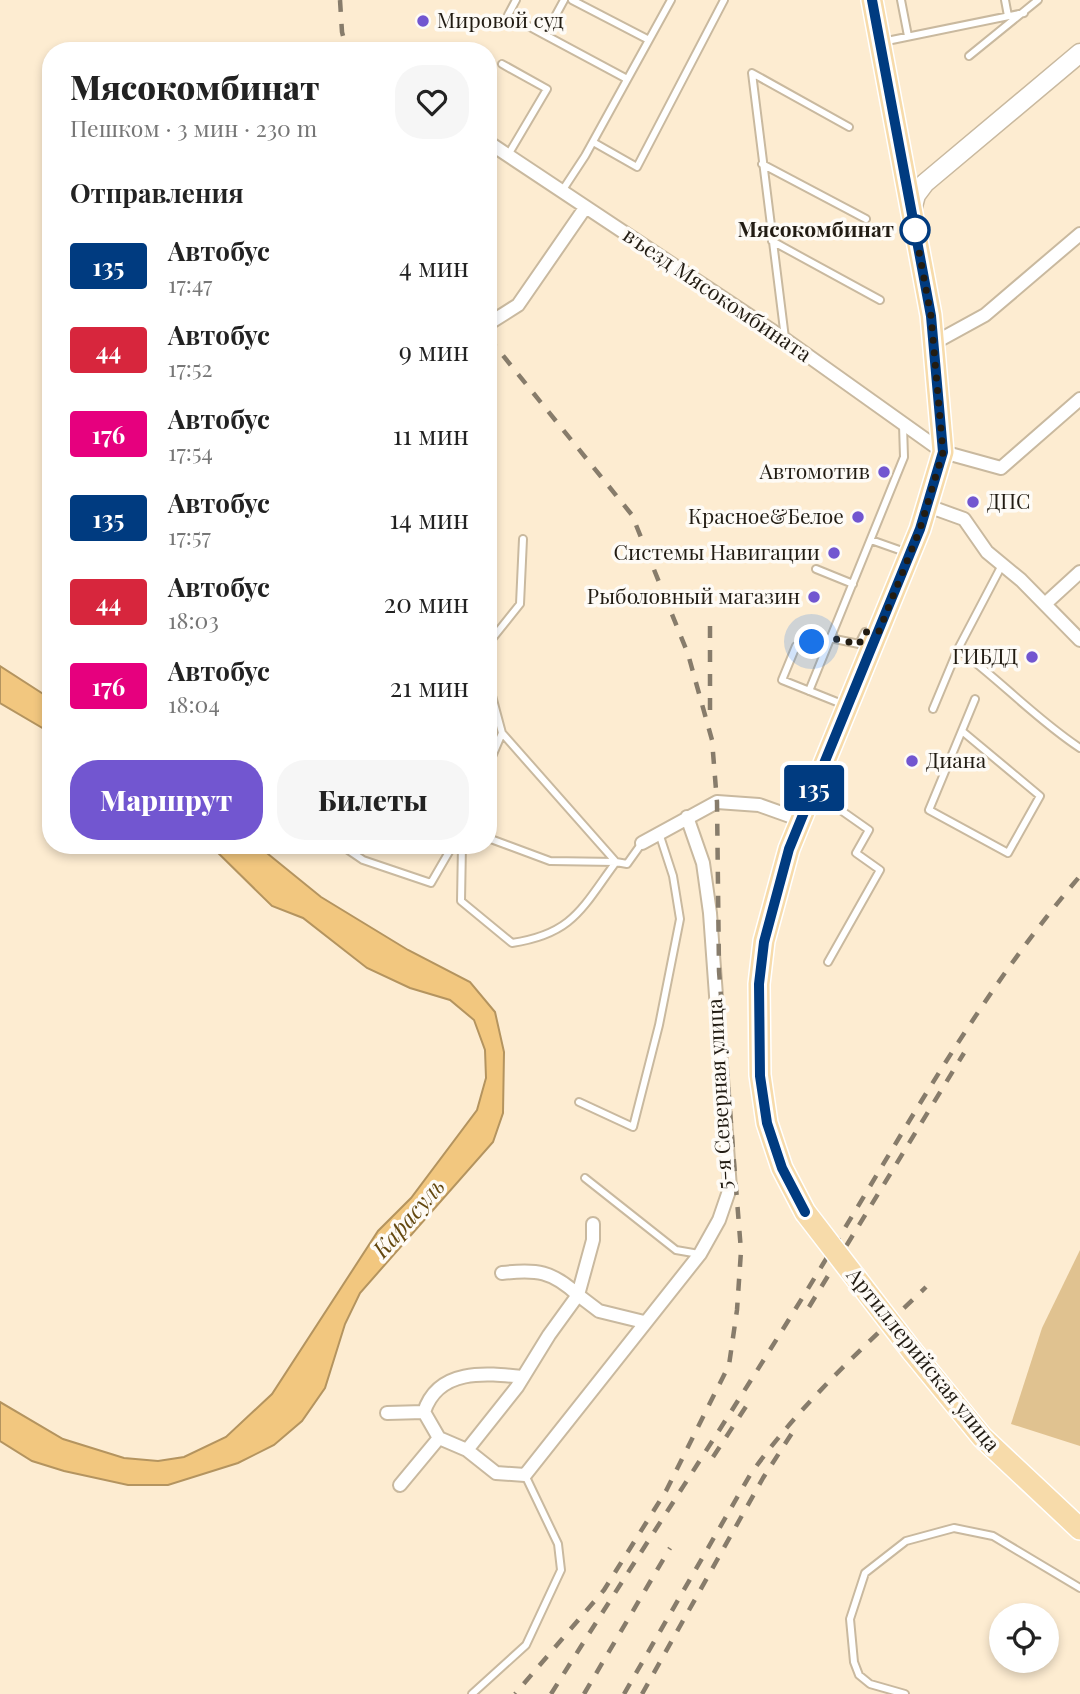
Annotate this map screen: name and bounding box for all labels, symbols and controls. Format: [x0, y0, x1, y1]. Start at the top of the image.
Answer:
place label: Мировой суд [437, 5, 564, 33]
marker: Мировой суд [415, 13, 431, 29]
text: Мясокомбинат [70, 64, 320, 108]
button: heart [395, 65, 469, 139]
text: Пешком · 3 мин · 230 m [70, 112, 317, 143]
text: Отправления [70, 175, 244, 210]
place label: Мясокомбинат [738, 214, 894, 242]
marker: Мясокомбинат [900, 215, 930, 245]
street label: въезд Мясокомбината [618, 220, 818, 367]
text: Автобус [168, 233, 270, 268]
text: 4 мин [399, 249, 469, 284]
text: 135 [93, 250, 124, 282]
text: 17:47 [168, 268, 212, 299]
text: Автобус [168, 317, 270, 352]
text: 9 мин [399, 333, 469, 368]
text: 44 [96, 334, 121, 366]
text: 17:52 [168, 352, 213, 383]
text: Автобус [168, 401, 270, 436]
text: 11 мин [393, 417, 469, 452]
text: 176 [92, 418, 125, 450]
text: 17:54 [168, 436, 213, 467]
place label: Автомотив [758, 456, 870, 484]
marker: Автомотив [876, 464, 892, 480]
text: Автобус [168, 485, 270, 520]
place label: ДПС [987, 486, 1030, 514]
marker: ДПС [965, 494, 981, 510]
text: 14 мин [389, 501, 469, 536]
place label: Красное&Белое [688, 501, 844, 529]
text: 135 [93, 502, 124, 534]
marker: Красное&Белое [850, 509, 866, 525]
text: 17:57 [168, 520, 211, 551]
place label: Системы Навигации [614, 537, 820, 565]
marker: Системы Навигации [826, 545, 842, 561]
text: Автобус [168, 569, 270, 604]
place label: Рыболовный магазин [587, 581, 800, 609]
text: 20 мин [384, 585, 469, 620]
text: 44 [96, 586, 121, 618]
marker: Рыболовный магазин [806, 589, 822, 605]
text: 18:03 [168, 604, 219, 635]
your location [794, 624, 829, 659]
place label: ГИБДД [952, 641, 1018, 669]
marker: ГИБДД [1024, 649, 1040, 665]
text: Автобус [168, 653, 270, 688]
text: 21 мин [390, 669, 469, 704]
text: 176 [92, 670, 125, 702]
text: 18:04 [168, 688, 220, 719]
place label: Диана [926, 745, 987, 773]
marker: Диана [904, 753, 920, 769]
button: Маршрут [70, 760, 263, 840]
button: Билеты [277, 760, 469, 840]
line badge: 135 [774, 765, 854, 811]
text: 135 [798, 772, 830, 804]
street label: 5-я Северная улица [699, 997, 737, 1190]
water label: Карасуль [364, 1171, 451, 1264]
street label: Артиллерийская улица [841, 1260, 1008, 1457]
map controls [989, 1603, 1059, 1673]
button: locate [989, 1603, 1059, 1673]

